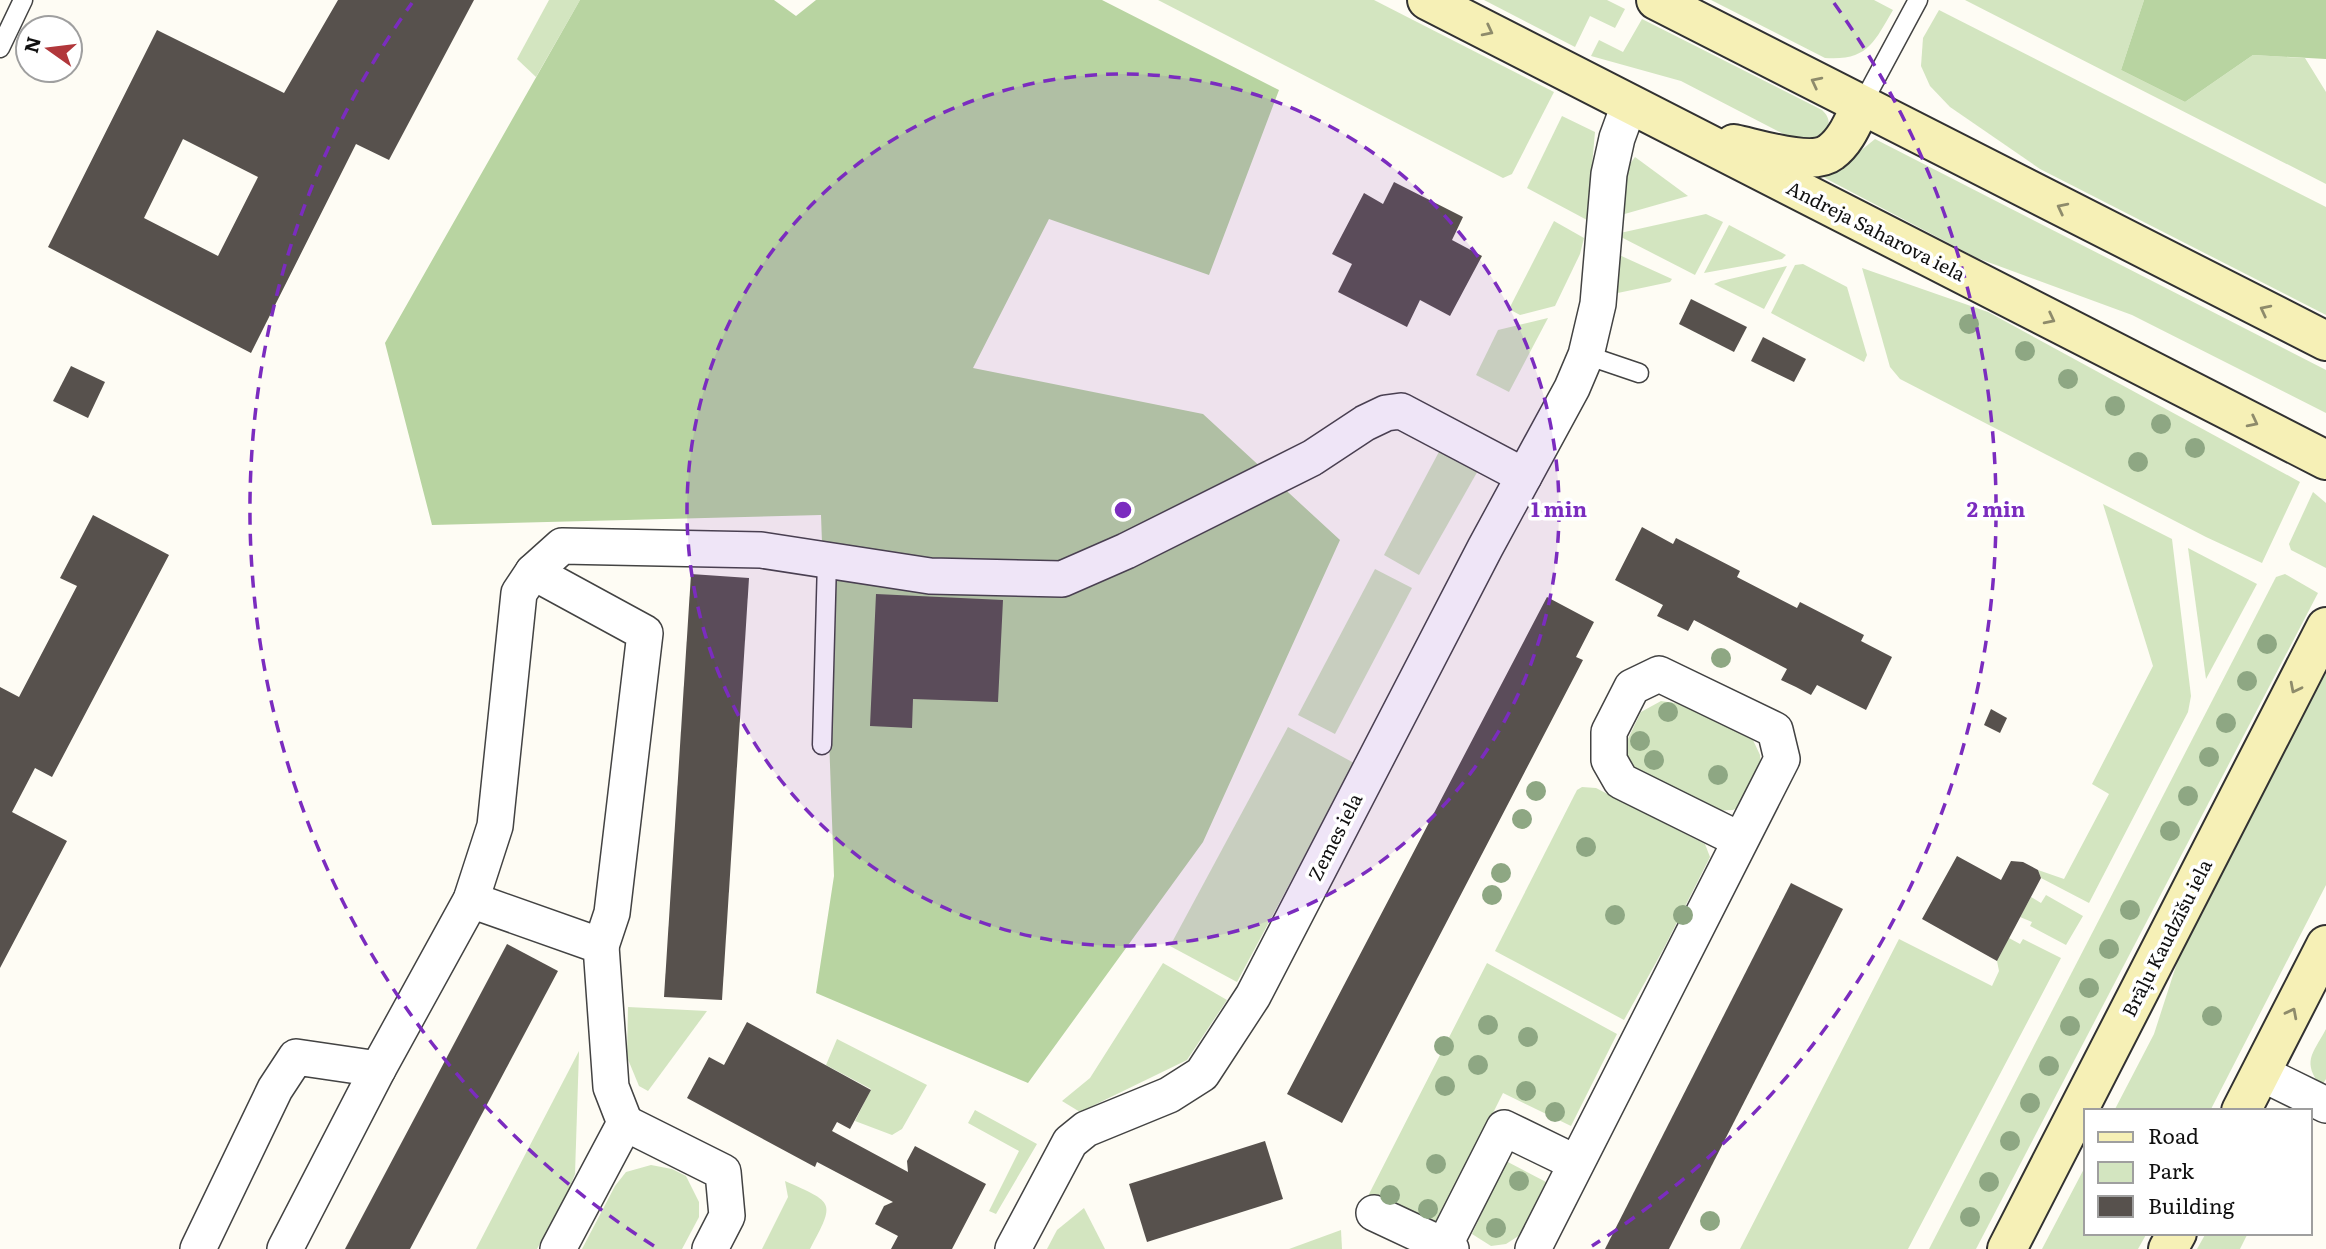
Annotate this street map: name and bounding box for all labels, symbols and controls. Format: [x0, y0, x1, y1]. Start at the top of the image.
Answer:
north arrow [14, 14, 84, 84]
one-way arrow [1481, 23, 1493, 37]
text: N [16, 33, 47, 56]
one-way arrow [1810, 77, 1823, 91]
street label: Andreja Saharova iela [1782, 173, 1971, 288]
one-way arrow [2057, 202, 2069, 216]
one-way arrow [2260, 305, 2272, 319]
one-way arrow [2043, 311, 2055, 324]
one-way arrow [2246, 414, 2258, 427]
text: 1 min [1531, 492, 1587, 523]
text: 2 min [1967, 492, 2026, 523]
centre of rings [1111, 498, 1135, 522]
one-way arrow [2290, 681, 2303, 693]
street label: Zemes iela [1300, 787, 1368, 885]
street label: Brāļu Kaudzīšu iela [2114, 853, 2218, 1021]
one-way arrow [2283, 1007, 2297, 1020]
legend [2084, 1109, 2312, 1235]
text: Road [2148, 1119, 2199, 1150]
text: Park [2148, 1154, 2194, 1185]
text: Building [2148, 1189, 2235, 1220]

